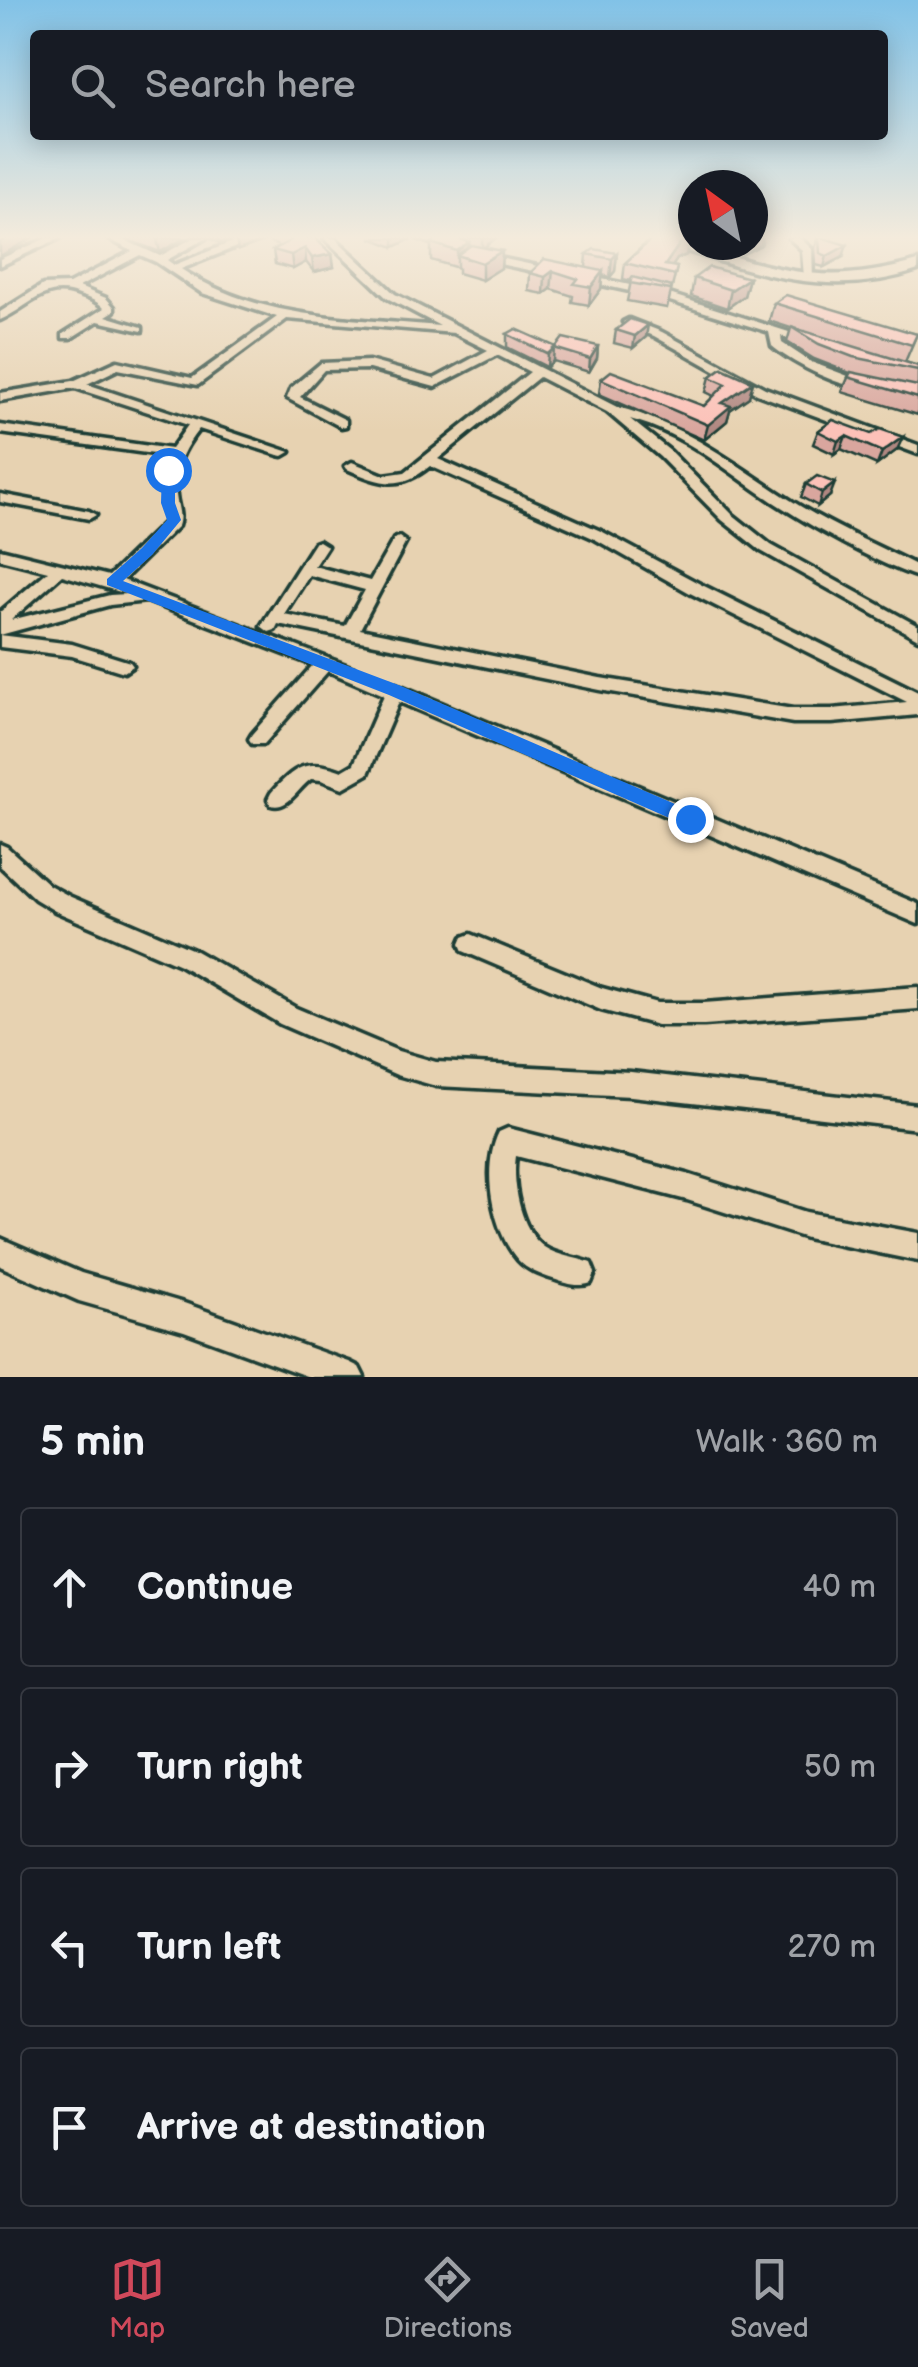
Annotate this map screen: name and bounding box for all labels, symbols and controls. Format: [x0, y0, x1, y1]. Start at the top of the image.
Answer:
search box [30, 30, 888, 140]
icon: search [65, 58, 120, 113]
text: Search here [145, 63, 356, 108]
north arrow [678, 170, 768, 260]
route start [146, 448, 192, 494]
route end [668, 797, 714, 843]
text: 5 min [40, 1417, 145, 1468]
text: Walk · 360 m [696, 1423, 878, 1462]
icon: ahead [42, 1560, 97, 1615]
text: Continue [137, 1565, 293, 1610]
text: 40 m [803, 1568, 876, 1607]
icon: right [42, 1740, 97, 1795]
text: Turn right [137, 1745, 302, 1790]
text: 50 m [804, 1748, 876, 1787]
icon: left [42, 1920, 97, 1975]
text: Turn left [137, 1925, 281, 1970]
text: 270 m [787, 1928, 876, 1967]
icon: arrive [42, 2100, 97, 2155]
text: Arrive at destination [137, 2105, 486, 2150]
tab: Map [109, 2252, 165, 2345]
tab: Directions [383, 2252, 512, 2345]
tab: Saved [730, 2252, 809, 2345]

